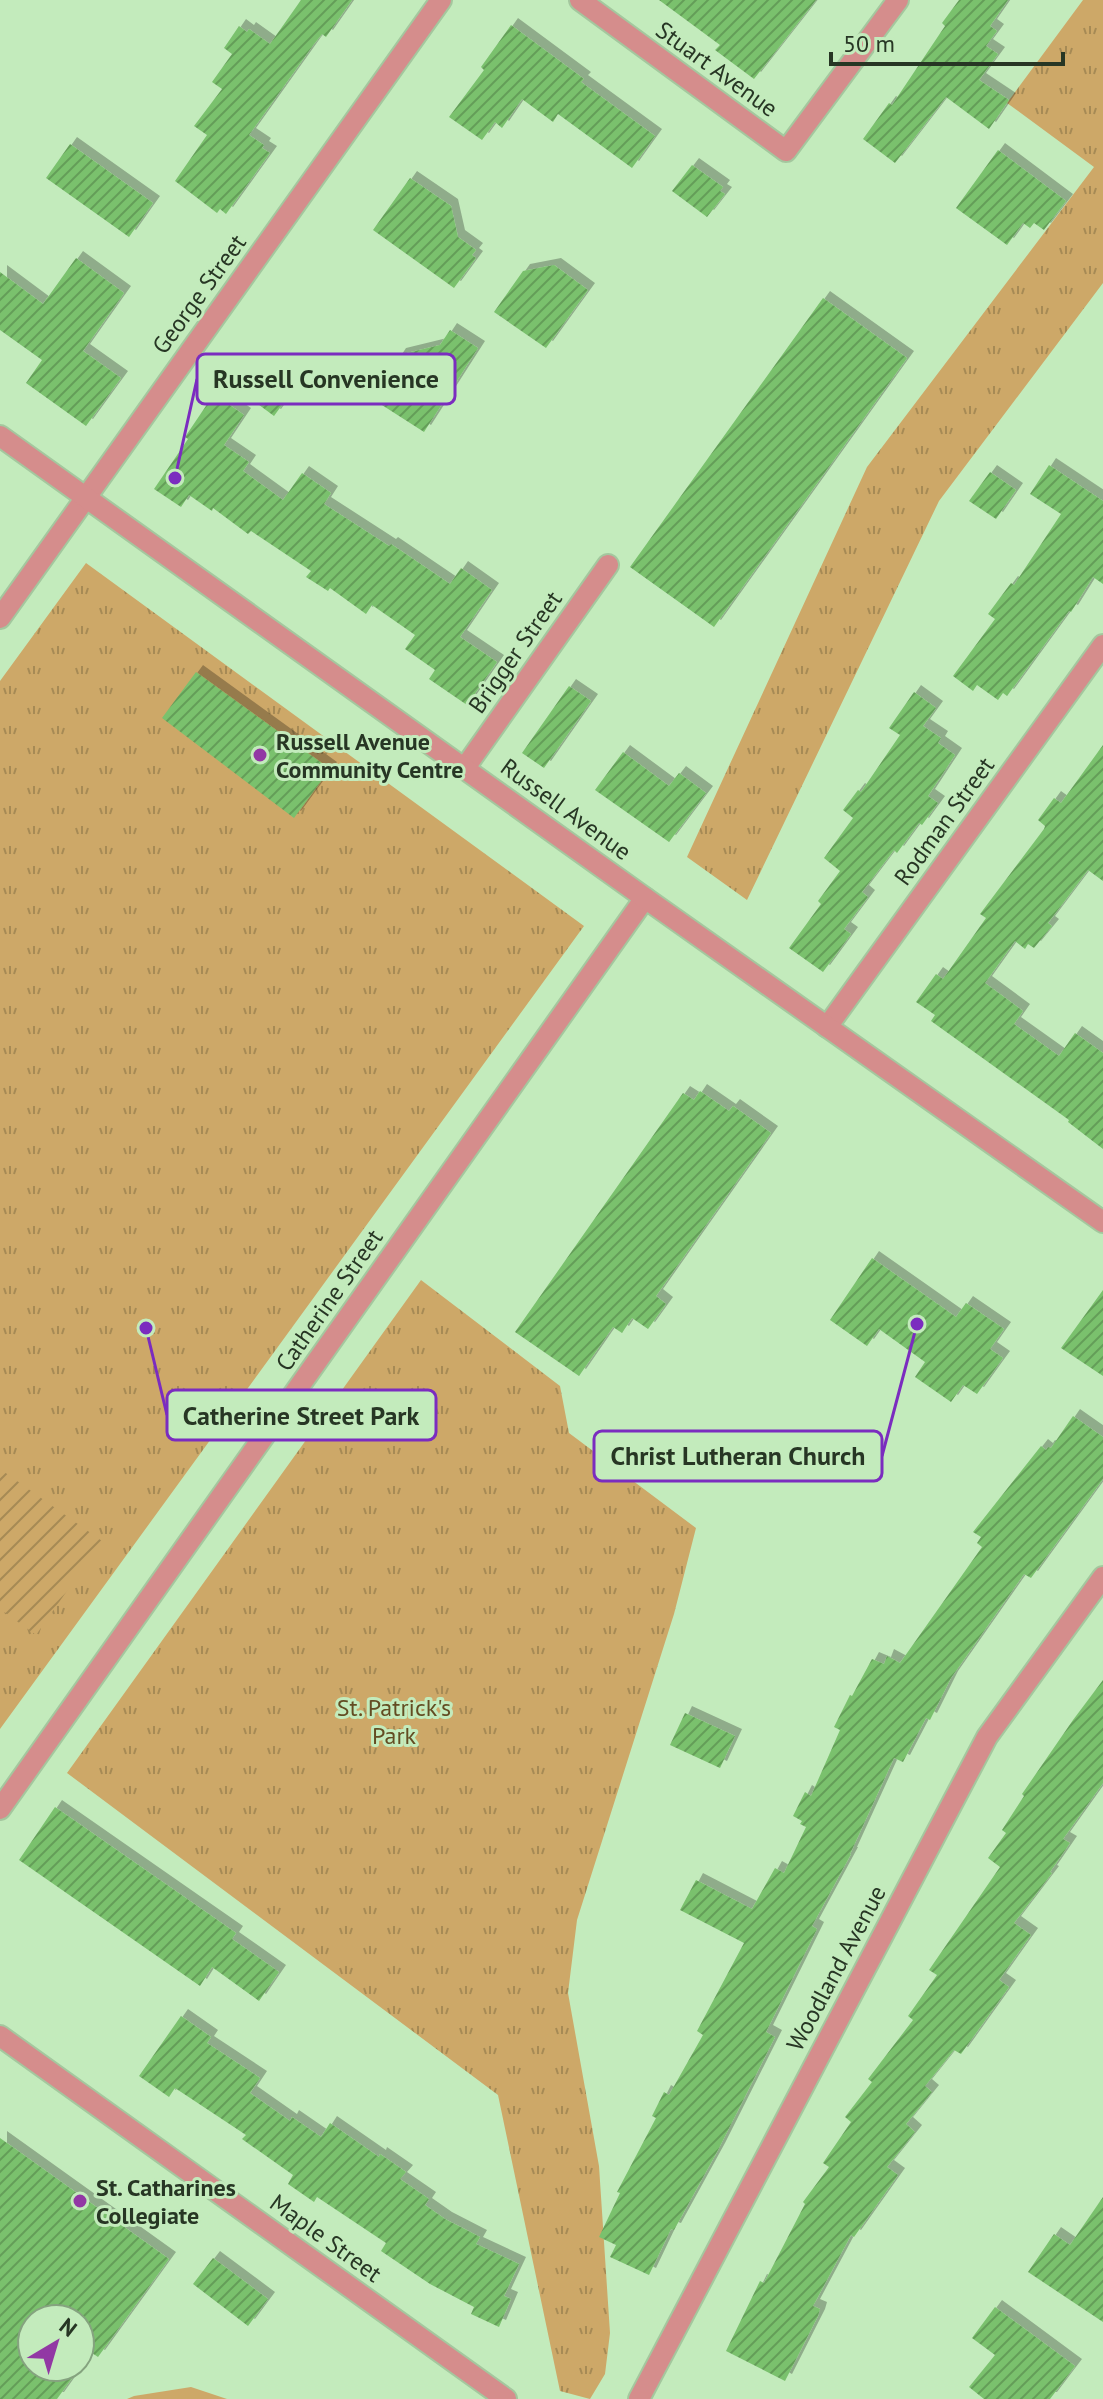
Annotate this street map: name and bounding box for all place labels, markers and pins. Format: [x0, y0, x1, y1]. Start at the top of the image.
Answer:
callout: Russell Convenience [197, 354, 455, 404]
place label: Russell Avenue Community Centre [276, 726, 464, 785]
marker: Russell Avenue Community Centre [251, 746, 269, 764]
callout: Catherine Street Park [167, 1390, 436, 1440]
callout: Christ Lutheran Church [594, 1431, 882, 1481]
place label: St. Catharines Collegiate [96, 2172, 236, 2231]
marker: St. Catharines Collegiate [71, 2192, 89, 2210]

